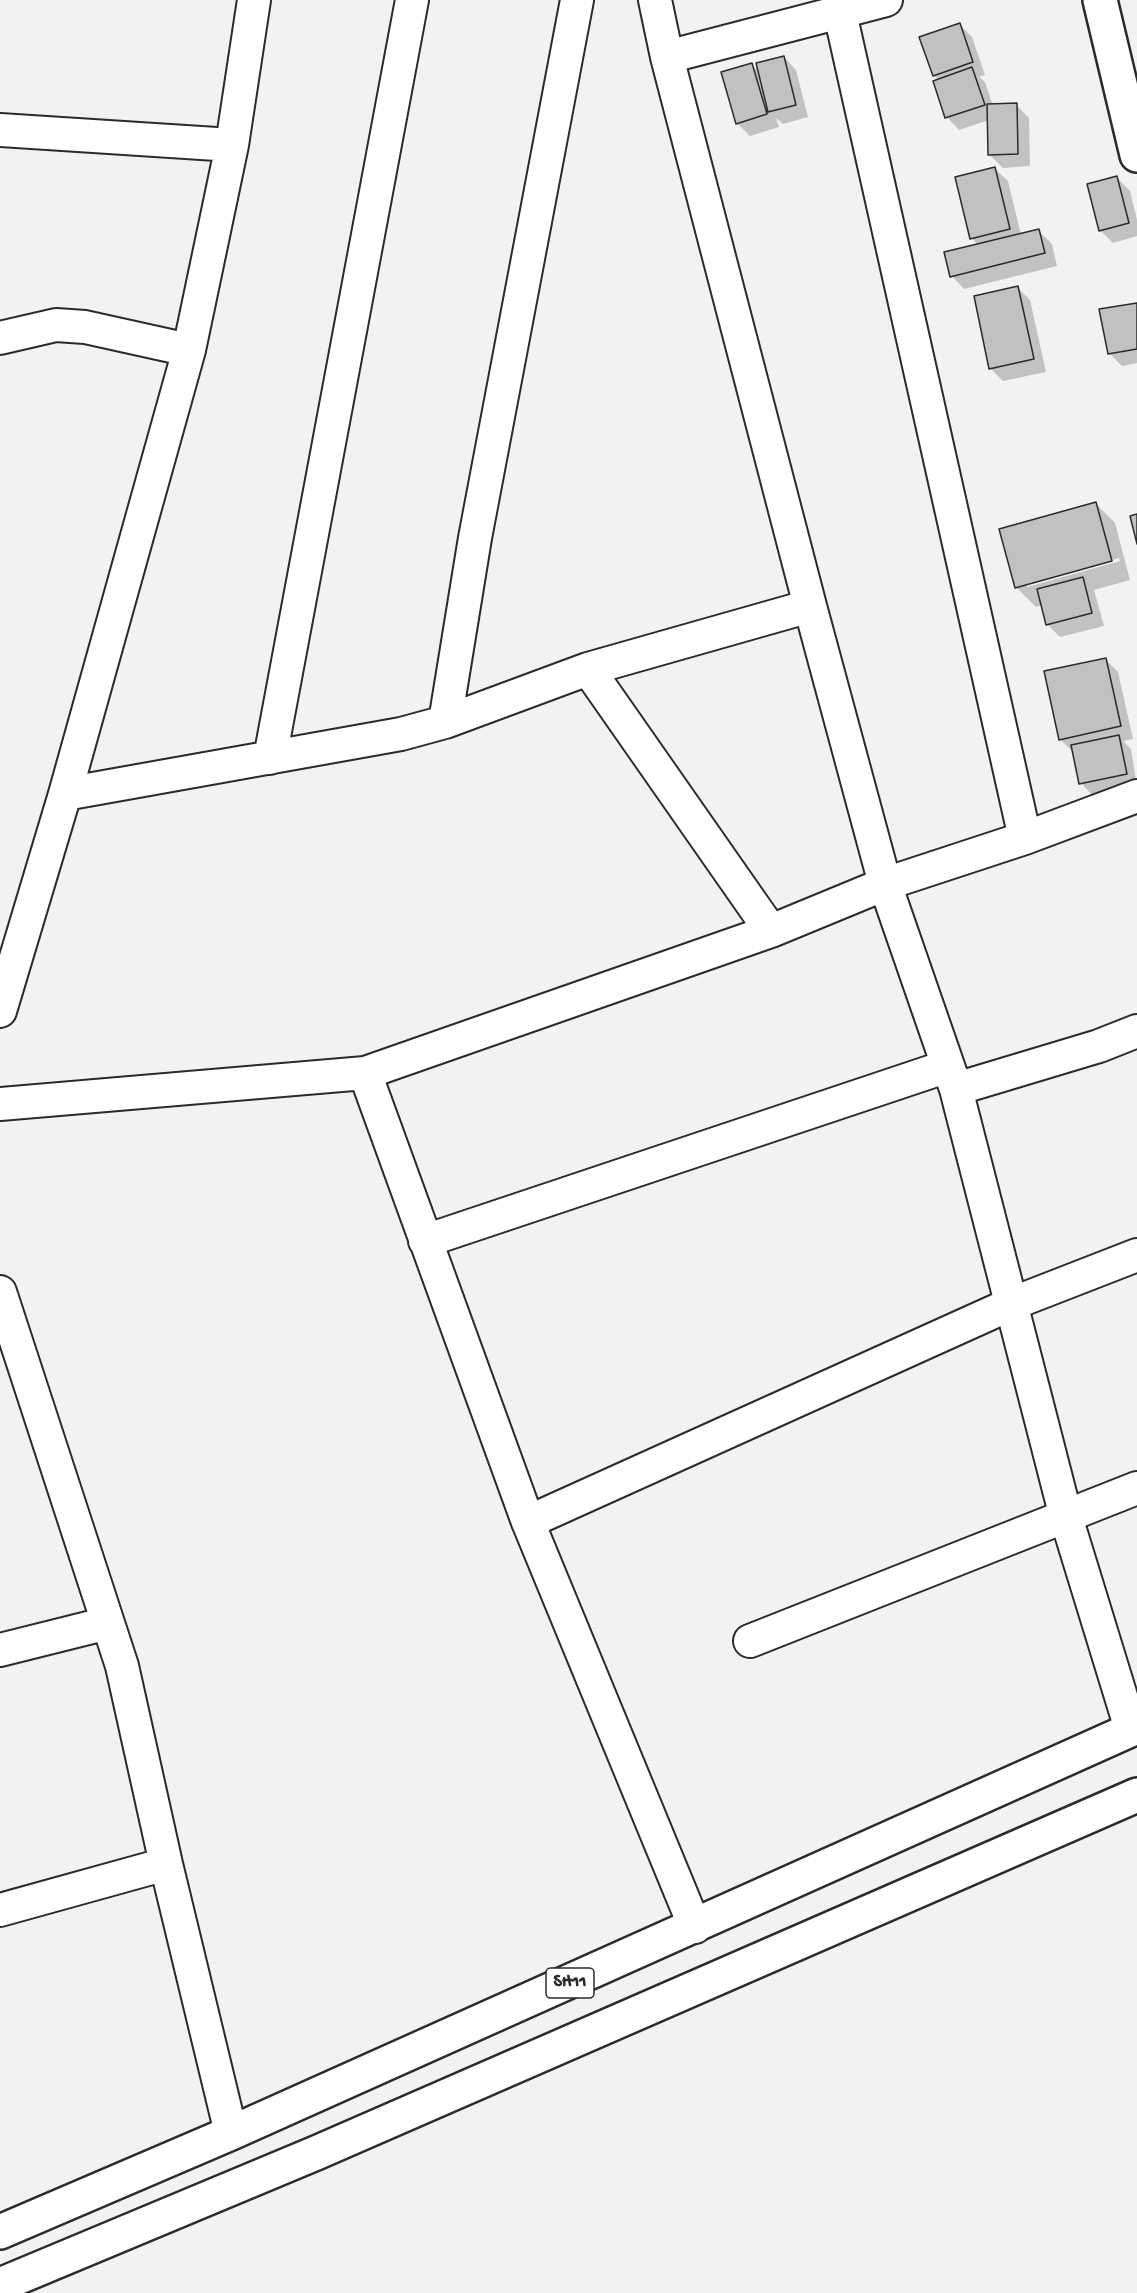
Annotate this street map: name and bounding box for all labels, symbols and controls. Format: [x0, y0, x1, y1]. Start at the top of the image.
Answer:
road number: SH11 [546, 1968, 594, 1998]

